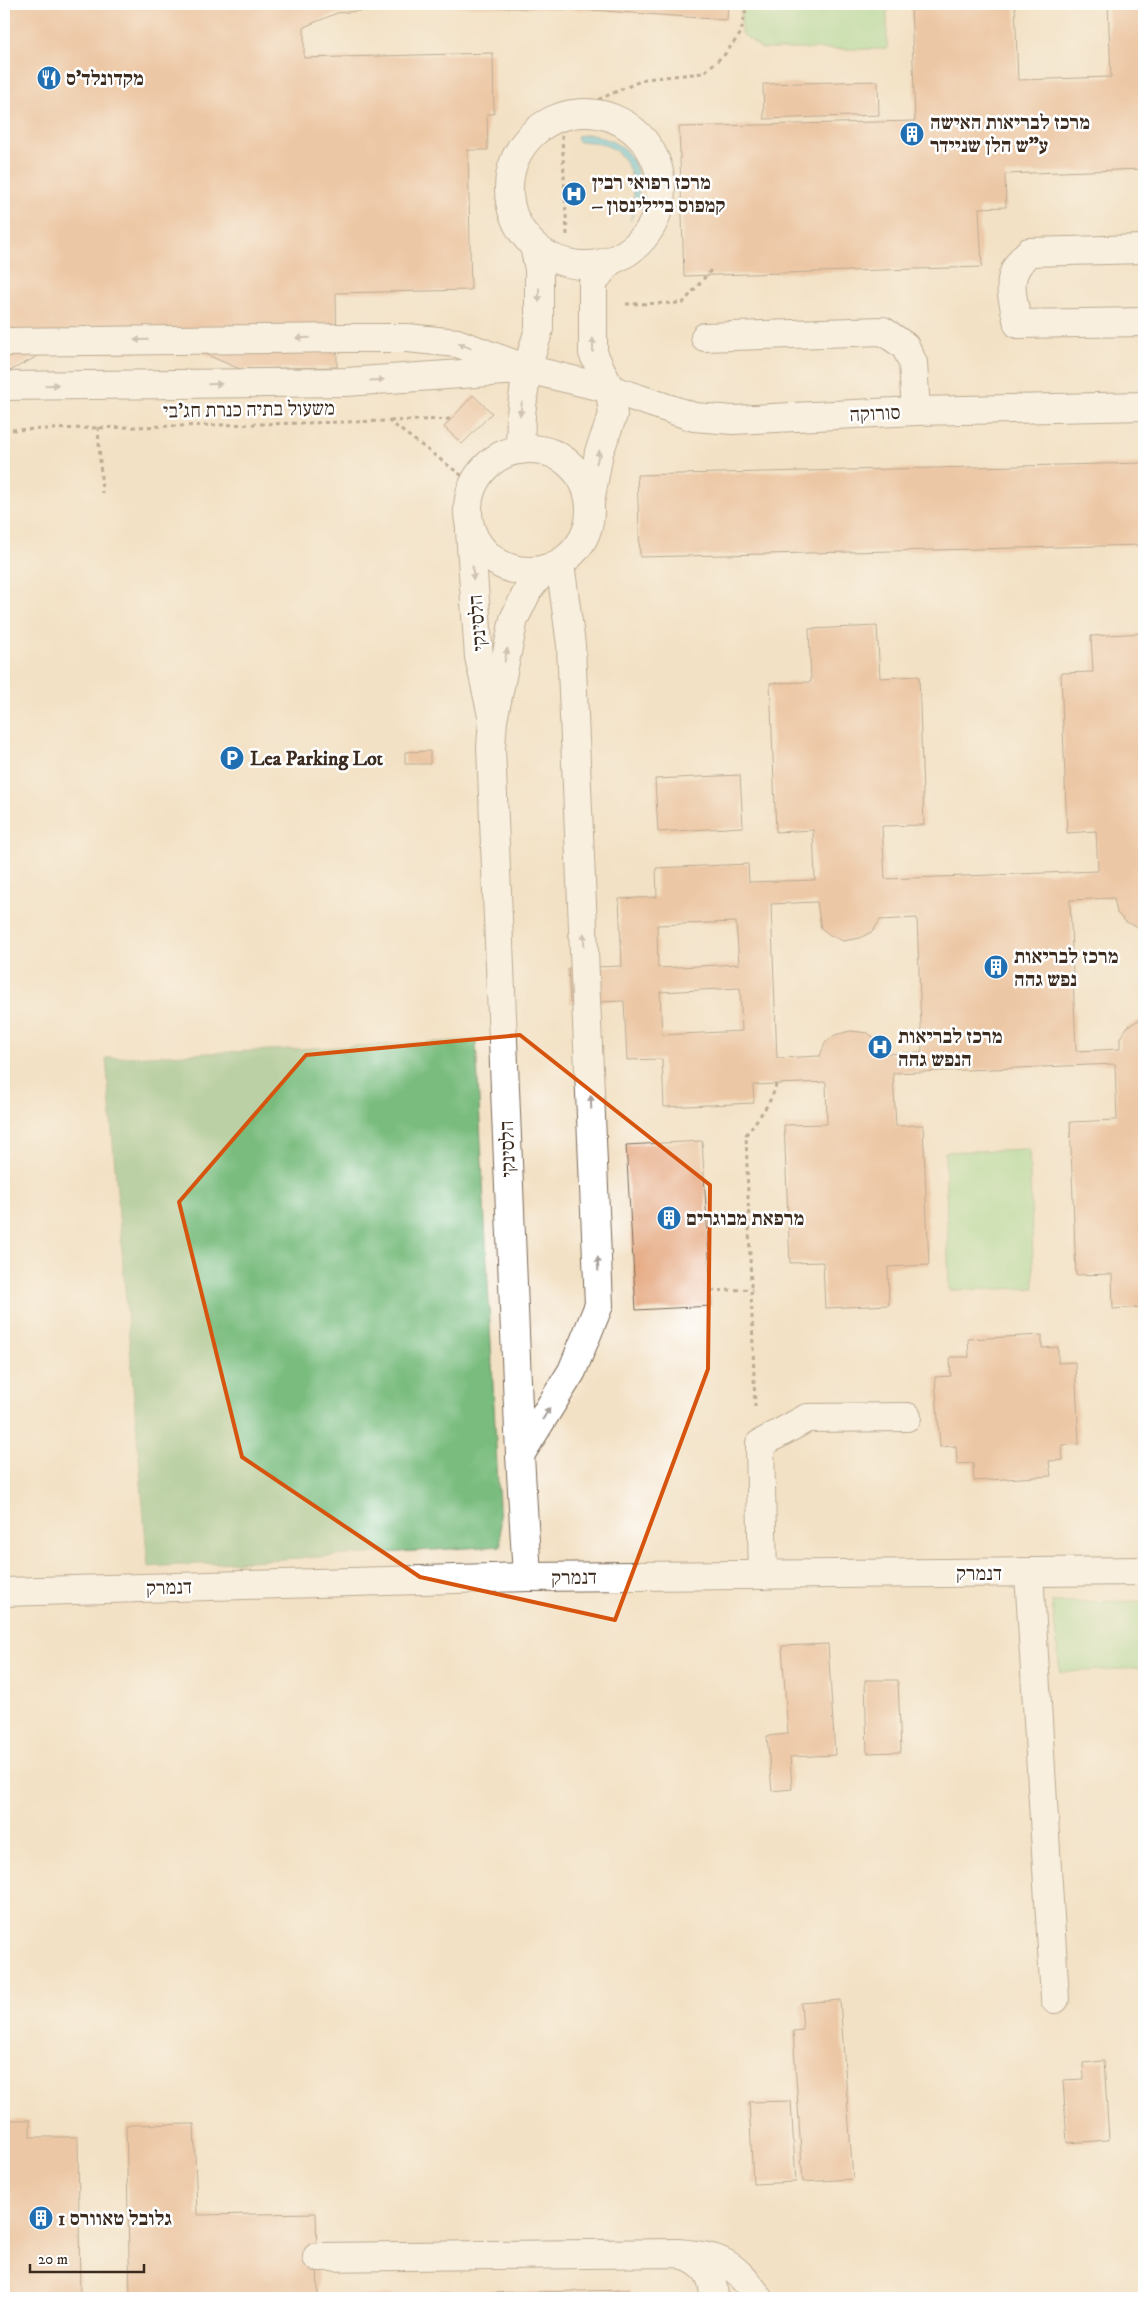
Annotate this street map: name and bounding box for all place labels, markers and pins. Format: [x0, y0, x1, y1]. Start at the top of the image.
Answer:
restaurant icon: מקדונלד'ס [36, 65, 62, 91]
place label: מקדונלד'ס [66, 67, 144, 92]
place label: מרכז לבריאות האישה ע"ש הלן שניידר [930, 111, 1090, 159]
building icon: מרכז לבריאות האישה ע"ש הלן שניידר [899, 121, 925, 147]
place label: מרכז רפואי רבין – קמפוס ביילינסון [591, 171, 726, 219]
hospital icon: מרכז רפואי רבין – קמפוס ביילינסון [561, 181, 587, 207]
parking icon: Lea Parking Lot [219, 745, 245, 771]
place label: Lea Parking Lot [250, 747, 384, 772]
place label: מרכז לבריאות נפש גהה [1014, 945, 1118, 993]
building icon: מרכז לבריאות נפש גהה [983, 954, 1009, 980]
place label: מרכז לבריאות הנפש גהה [898, 1025, 1002, 1073]
hospital icon: מרכז לבריאות הנפש גהה [867, 1034, 893, 1060]
building icon: מרפאת מבוגרים [656, 1205, 682, 1231]
place label: מרפאת מבוגרים [686, 1207, 804, 1232]
building icon: גלובל טאוורס 1 [28, 2205, 54, 2231]
place label: גלובל טאוורס 1 [58, 2207, 172, 2232]

